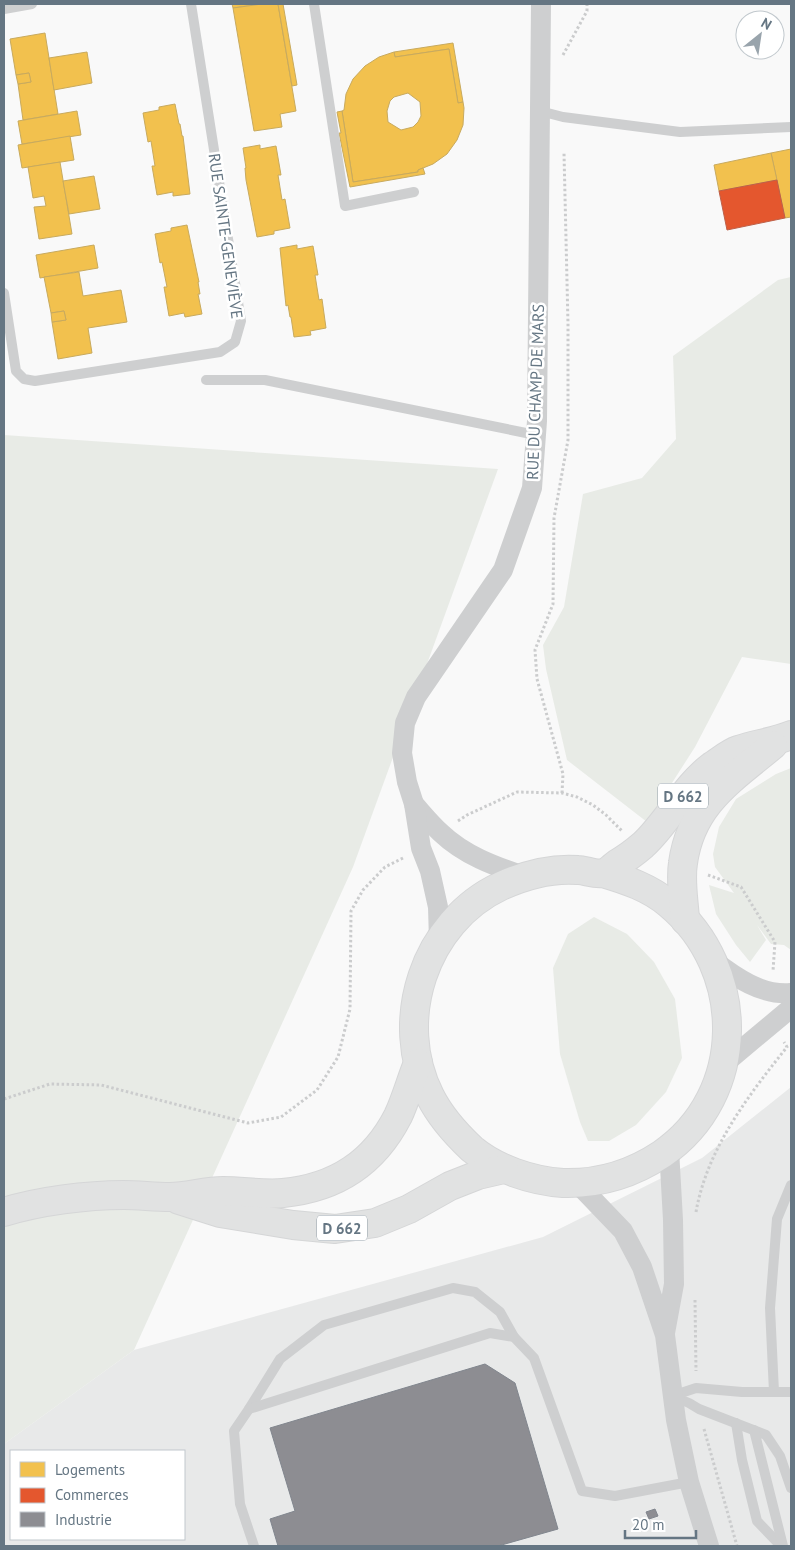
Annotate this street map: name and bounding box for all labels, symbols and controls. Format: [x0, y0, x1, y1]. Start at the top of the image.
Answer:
north arrow [735, 10, 785, 60]
text: N [758, 14, 775, 34]
street label: RUE SAINTE-GENEVIÈVE [204, 152, 248, 320]
street label: RUE DU CHAMP DE MARS [522, 304, 548, 480]
road number: D 662 [658, 784, 708, 808]
road number: D 662 [317, 1216, 367, 1240]
legend [10, 1450, 185, 1540]
text: Logements [55, 1460, 125, 1479]
text: Commerces [55, 1485, 129, 1504]
scale bar [625, 1508, 696, 1540]
text: Industrie [55, 1510, 112, 1529]
text: 20 m [632, 1515, 665, 1534]

